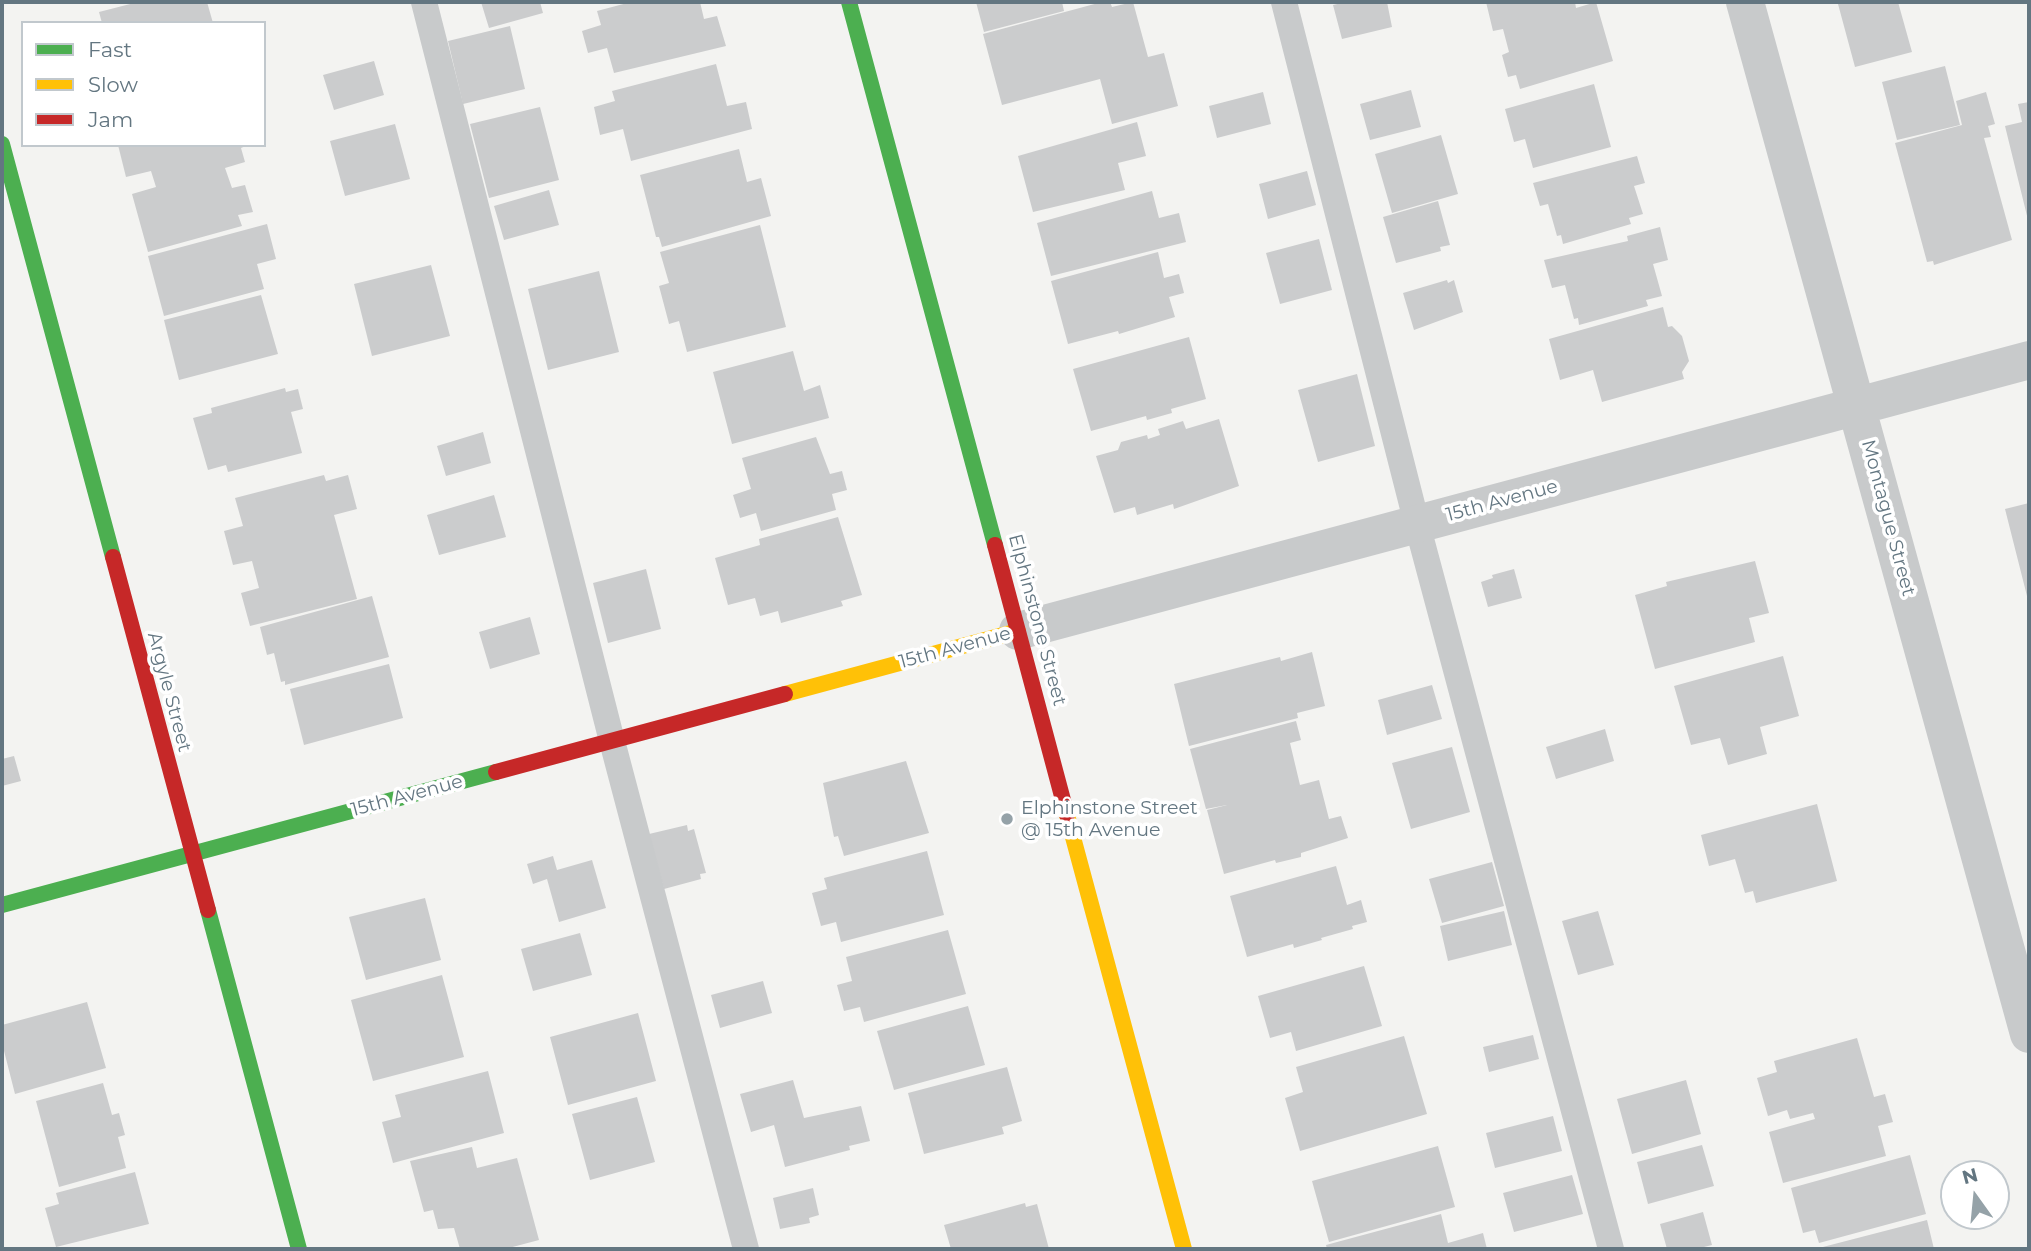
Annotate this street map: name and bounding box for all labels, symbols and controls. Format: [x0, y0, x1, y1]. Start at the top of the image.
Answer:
legend [21, 21, 266, 147]
text: Fast [88, 37, 132, 62]
text: Slow [88, 72, 138, 97]
text: Jam [88, 107, 133, 132]
street label: Montague Street [1856, 437, 1920, 599]
street label: 15th Avenue [1444, 475, 1560, 527]
street label: Elphinstone Street [1003, 532, 1071, 708]
street label: 15th Avenue [897, 622, 1013, 674]
street label: Argyle Street [142, 630, 196, 754]
street label: 15th Avenue [349, 770, 465, 822]
place label: Elphinstone Street @ 15th Avenue [1021, 797, 1198, 841]
marker: Elphinstone Street @ 15th Avenue [999, 811, 1015, 827]
north arrow [1940, 1160, 2010, 1230]
text: N [1960, 1163, 1980, 1189]

